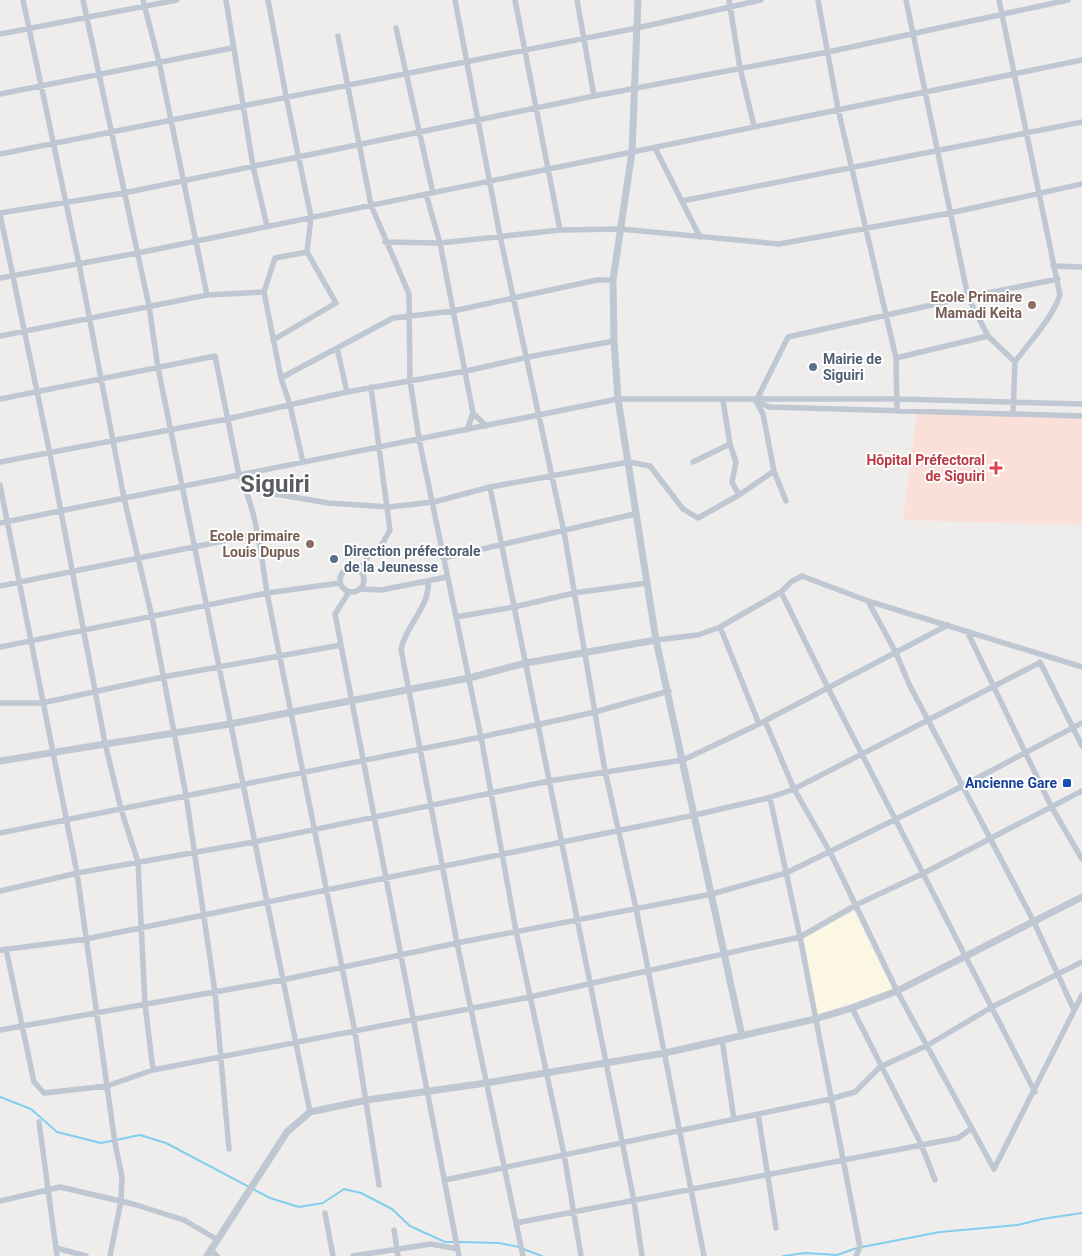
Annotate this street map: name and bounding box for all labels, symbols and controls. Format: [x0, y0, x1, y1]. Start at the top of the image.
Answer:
place label: Ecole Primaire Mamadi Keita [931, 289, 1023, 321]
marker: Ecole Primaire Mamadi Keita [1026, 299, 1038, 311]
place label: Mairie de Siguiri [823, 351, 882, 383]
marker: Mairie de Siguiri [807, 361, 819, 373]
place label: Hôpital Préfectoral de Siguiri [866, 452, 985, 484]
marker: Hôpital Préfectoral de Siguiri [989, 461, 1003, 475]
district label: Siguiri [240, 470, 310, 498]
place label: Ecole primaire Louis Dupus [210, 528, 300, 560]
marker: Ecole primaire Louis Dupus [304, 538, 316, 550]
place label: Direction préfectorale de la Jeunesse [344, 543, 481, 575]
marker: Direction préfectorale de la Jeunesse [328, 553, 340, 565]
place label: Ancienne Gare [965, 775, 1057, 791]
marker: Ancienne Gare [1061, 777, 1073, 789]

